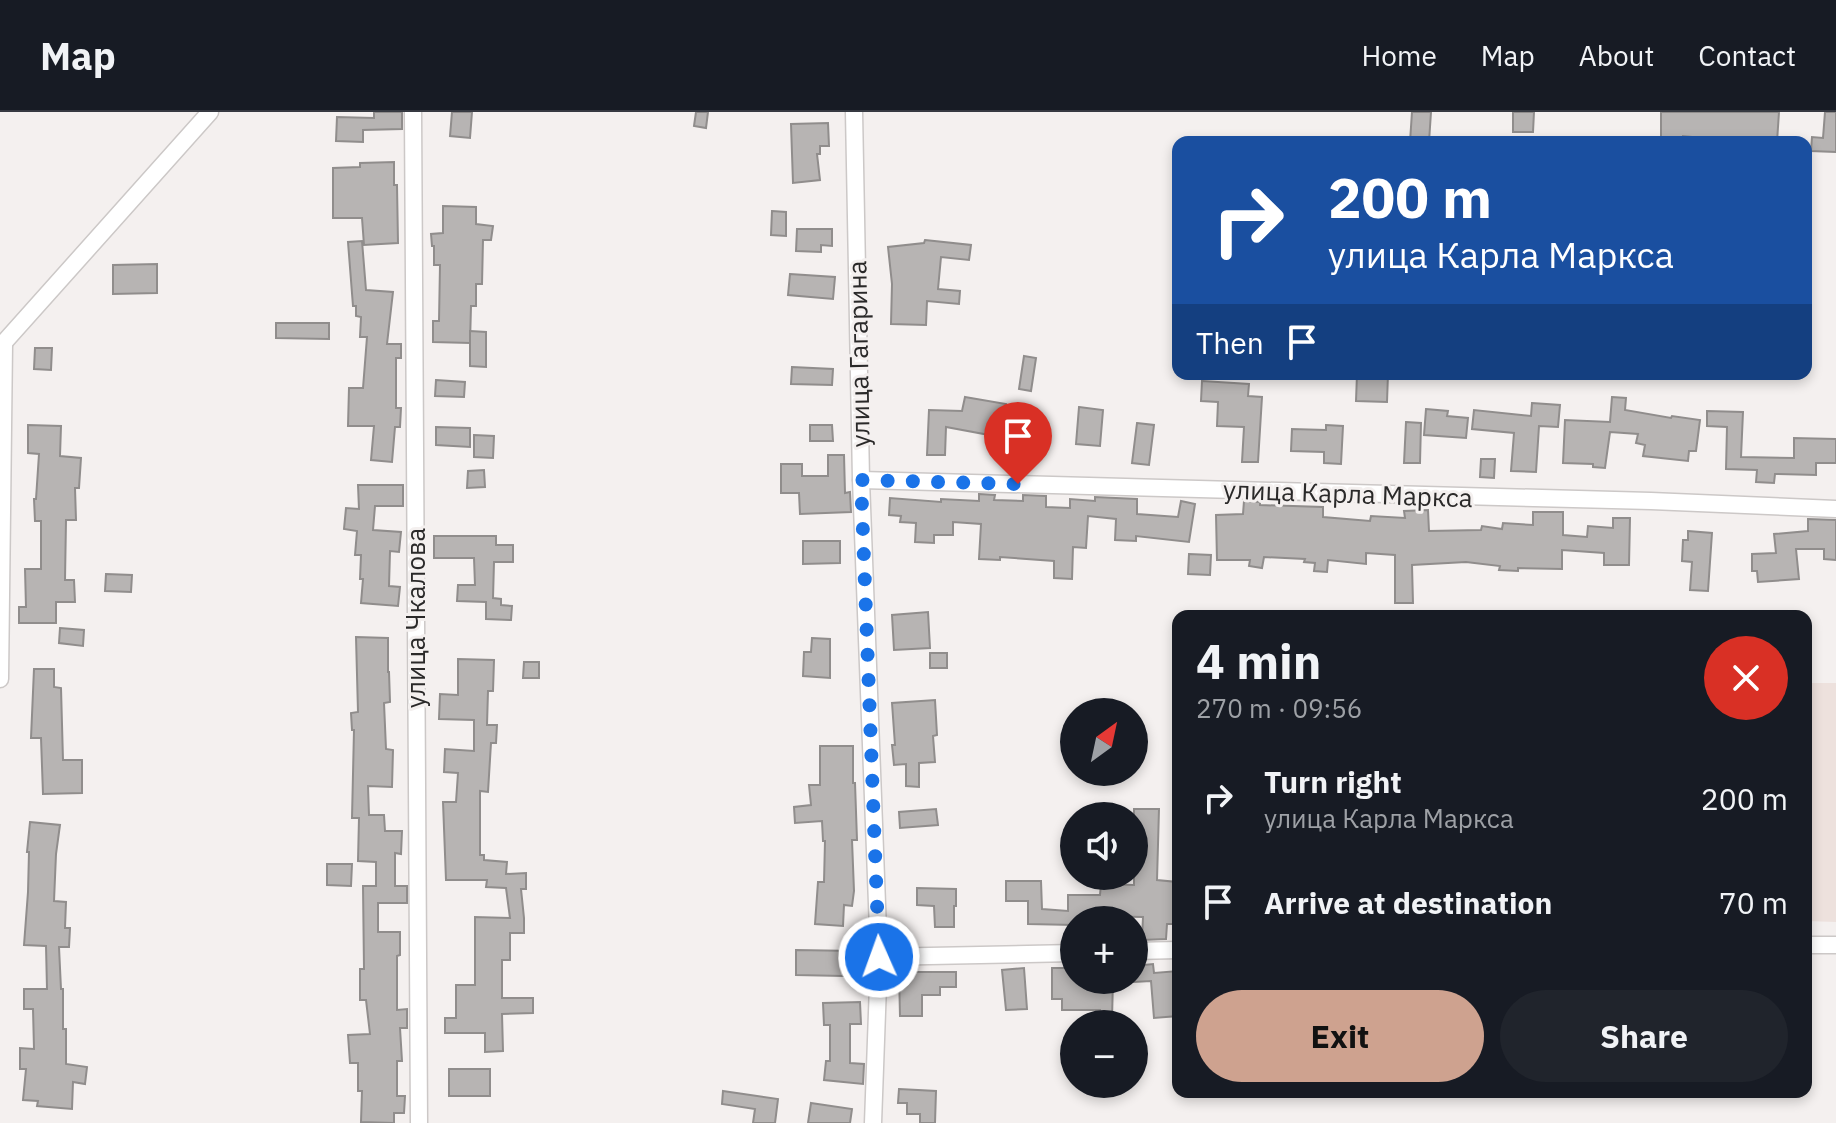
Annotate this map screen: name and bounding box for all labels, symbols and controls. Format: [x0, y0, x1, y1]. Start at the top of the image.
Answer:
text: Map [40, 31, 116, 80]
text: Home [1361, 37, 1437, 74]
text: Map [1481, 37, 1535, 74]
text: About [1579, 37, 1654, 74]
text: Contact [1698, 37, 1796, 74]
text: 200 m [1328, 161, 1492, 233]
icon: right [1196, 168, 1300, 272]
text: улица Карла Маркса [1328, 231, 1674, 278]
street label: улица Гагарина [839, 260, 877, 448]
icon: arrive [1280, 320, 1324, 364]
text: Then [1196, 323, 1264, 362]
pin [984, 402, 1052, 484]
icon: arrive [996, 414, 1040, 458]
street label: улица Карла Маркса [1223, 472, 1474, 514]
street label: улица Чкалова [398, 528, 432, 708]
text: 4 min [1196, 630, 1321, 692]
button: close [1704, 636, 1788, 720]
text: 270 m · 09:56 [1196, 691, 1362, 725]
north arrow [1060, 698, 1148, 786]
map controls [1060, 698, 1148, 1098]
text: Turn right [1264, 762, 1402, 801]
icon: right [1196, 776, 1240, 820]
text: 200 m [1701, 779, 1788, 818]
text: улица Карла Маркса [1264, 801, 1514, 835]
button: sound [1060, 802, 1148, 890]
icon: arrive [1196, 880, 1240, 924]
text: Arrive at destination [1264, 883, 1552, 922]
text: 70 m [1719, 883, 1788, 922]
button: + [1060, 906, 1148, 994]
position arrow [837, 915, 921, 999]
button: Exit [1196, 990, 1484, 1082]
button: Share [1500, 990, 1788, 1082]
button: − [1060, 1010, 1148, 1098]

